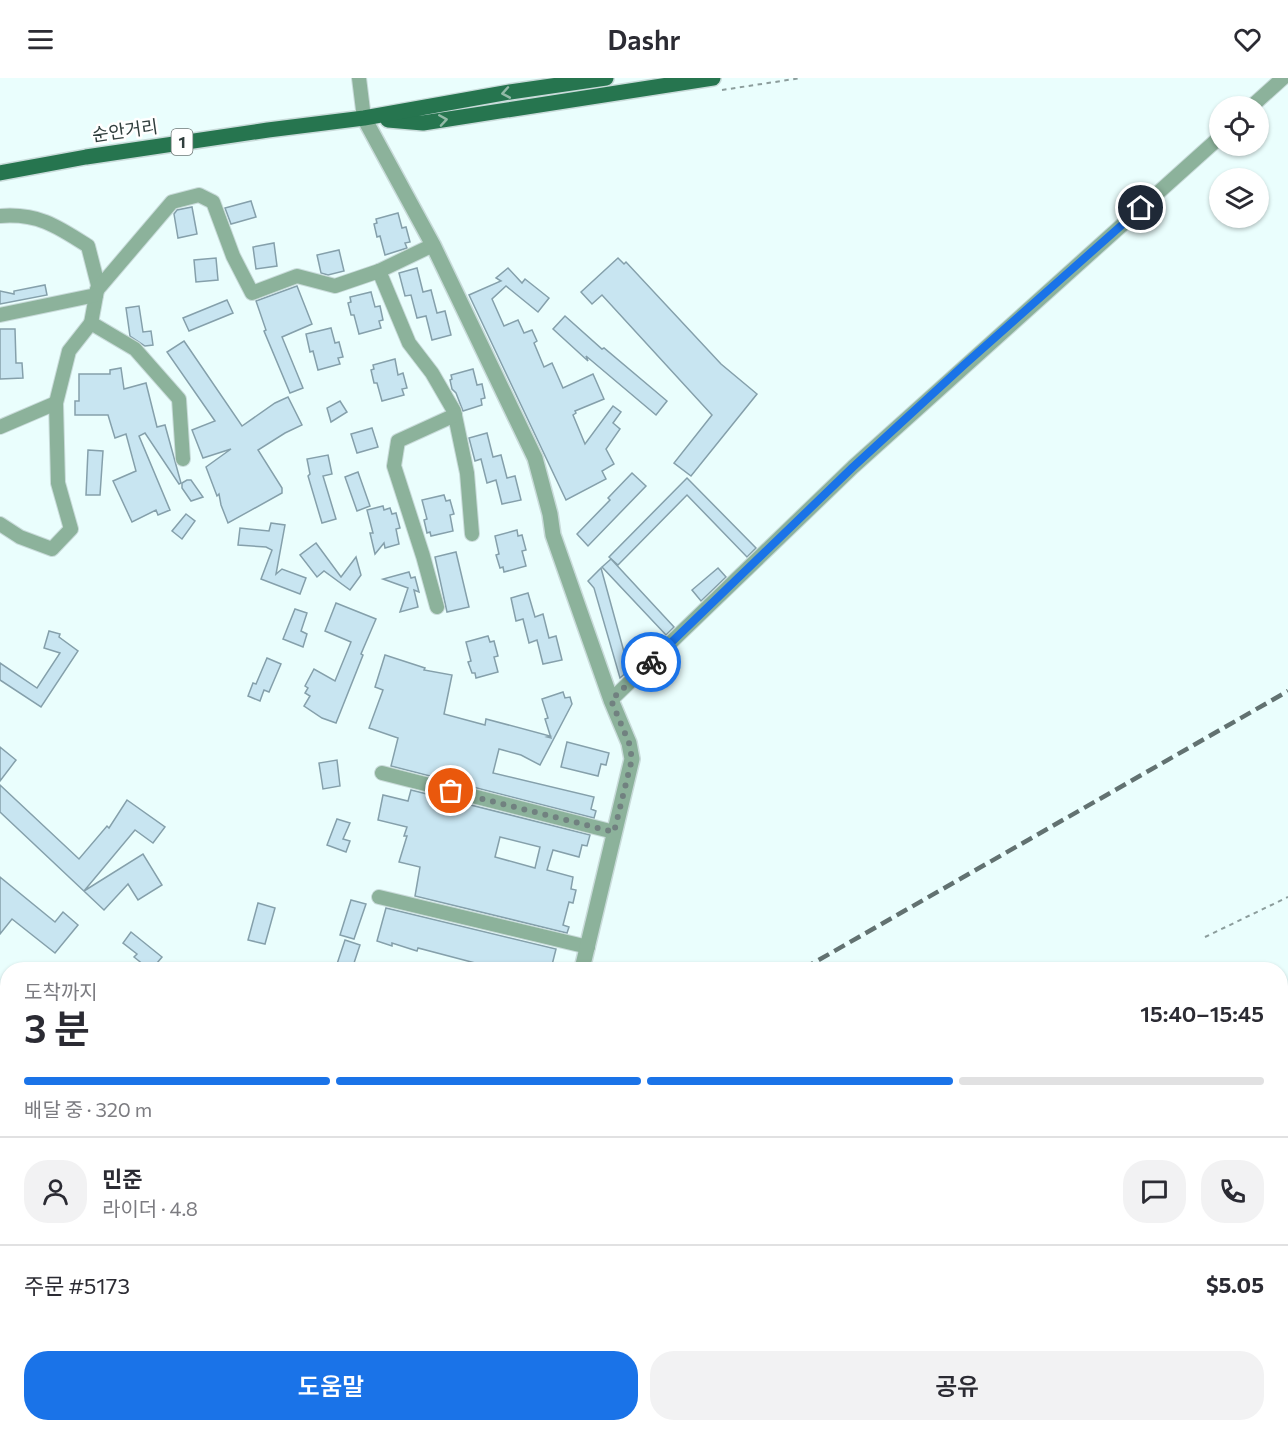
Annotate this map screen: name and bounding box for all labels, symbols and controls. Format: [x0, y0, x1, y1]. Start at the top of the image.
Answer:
icon: menu [24, 23, 57, 56]
text: Dashr [607, 23, 681, 56]
icon: heart [1231, 23, 1264, 56]
one-way arrow [502, 86, 511, 98]
map controls [1209, 96, 1269, 228]
button: locate [1209, 96, 1269, 156]
one-way arrow [439, 114, 448, 126]
street label: 순안거리 [91, 115, 159, 146]
road number: 1 [172, 129, 192, 155]
button: layers [1209, 168, 1269, 228]
pin [1115, 182, 1166, 233]
icon: home [1124, 191, 1157, 224]
courier [621, 632, 681, 692]
icon: bike [635, 646, 668, 679]
pin [425, 765, 476, 816]
icon: bag [434, 774, 467, 807]
text: 도착까지 [24, 979, 98, 1003]
text: 15:40–15:45 [1140, 1000, 1264, 1027]
text: 3 분 [24, 1003, 90, 1051]
text: 배달 중 · 320 m [24, 1097, 152, 1121]
button: person [24, 1160, 87, 1223]
button: chat [1123, 1160, 1186, 1223]
button: phone [1201, 1160, 1264, 1223]
text: 민준 [102, 1165, 142, 1192]
text: 라이더 · 4.8 [102, 1196, 198, 1220]
text: $5.05 [1206, 1271, 1264, 1298]
text: 주문 #5173 [24, 1272, 130, 1299]
button: 도움말 [24, 1351, 638, 1420]
button: 공유 [650, 1351, 1264, 1420]

